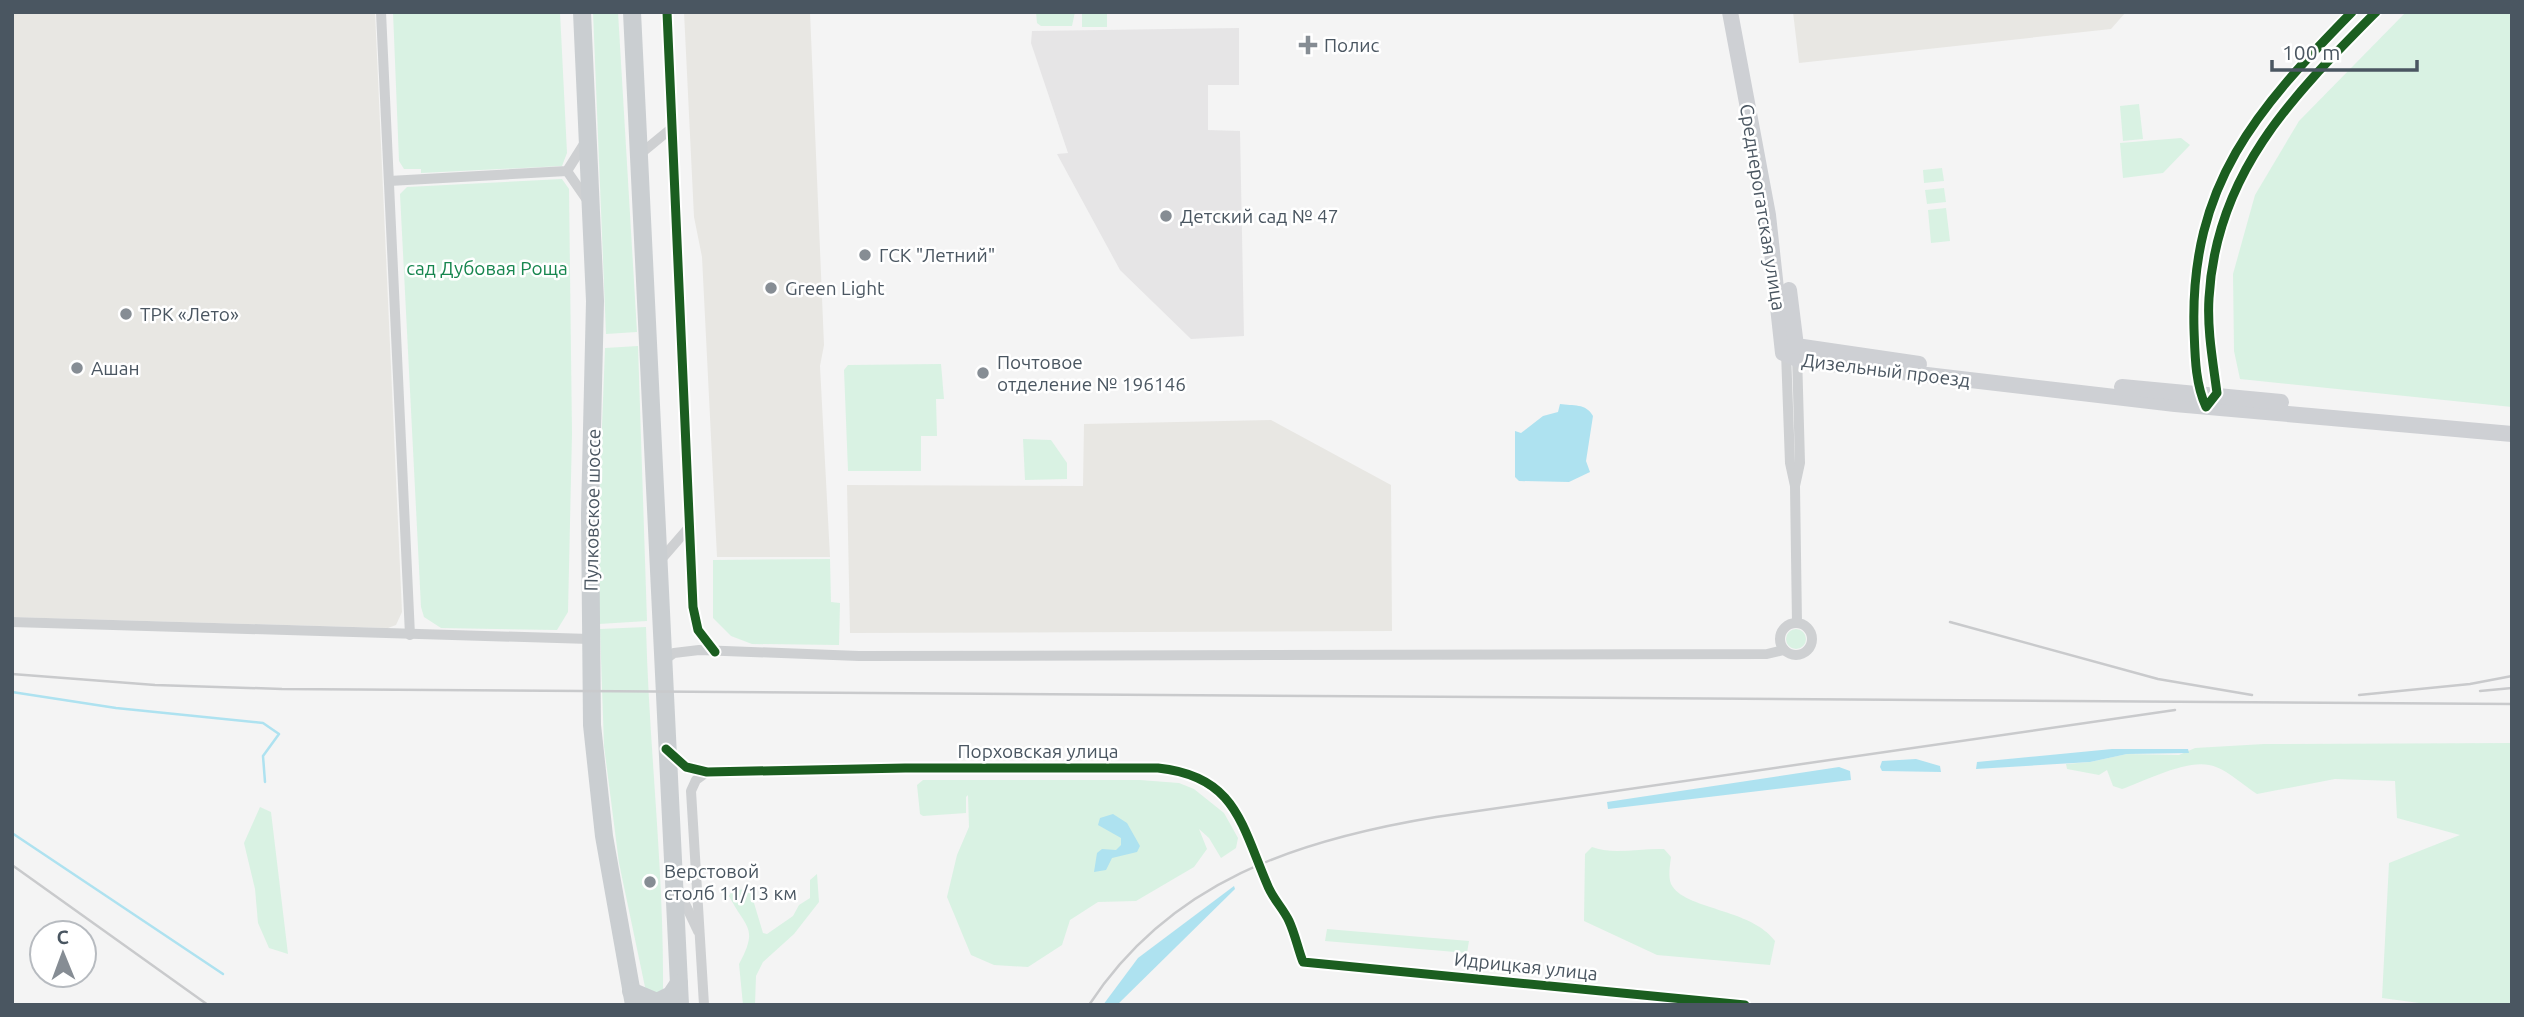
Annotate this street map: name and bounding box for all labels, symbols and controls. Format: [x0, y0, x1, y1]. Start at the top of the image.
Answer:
scale bar [2272, 28, 2417, 72]
place label: Полис [1324, 34, 1380, 56]
marker: Полис [1298, 35, 1318, 55]
text: 100 m [2282, 40, 2340, 64]
street label: Среднерогатская улица [1736, 102, 1790, 312]
place label: Детский сад № 47 [1180, 205, 1338, 227]
marker: Детский сад № 47 [1158, 208, 1174, 224]
place label: ГСК "Летний" [879, 244, 995, 266]
marker: ГСК "Летний" [857, 247, 873, 263]
park label: сад Дубовая Роща [406, 257, 568, 279]
place label: Green Light [785, 277, 885, 299]
marker: Green Light [763, 280, 779, 296]
place label: ТРК «Лето» [140, 303, 239, 325]
marker: ТРК «Лето» [118, 306, 134, 322]
street label: Дизельный проезд [1800, 349, 1972, 391]
place label: Почтовое отделение № 196146 [997, 351, 1186, 395]
place label: Ашан [91, 357, 140, 379]
marker: Ашан [69, 360, 85, 376]
marker: Почтовое отделение № 196146 [975, 365, 991, 381]
street label: Пулковское шоссе [580, 428, 604, 592]
street label: Порховская улица [957, 740, 1119, 762]
place label: Верстовой столб 11/13 км [664, 860, 797, 904]
marker: Верстовой столб 11/13 км [642, 874, 658, 890]
north arrow [28, 919, 98, 989]
text: С [56, 926, 69, 948]
street label: Идрицкая улица [1453, 948, 1599, 984]

